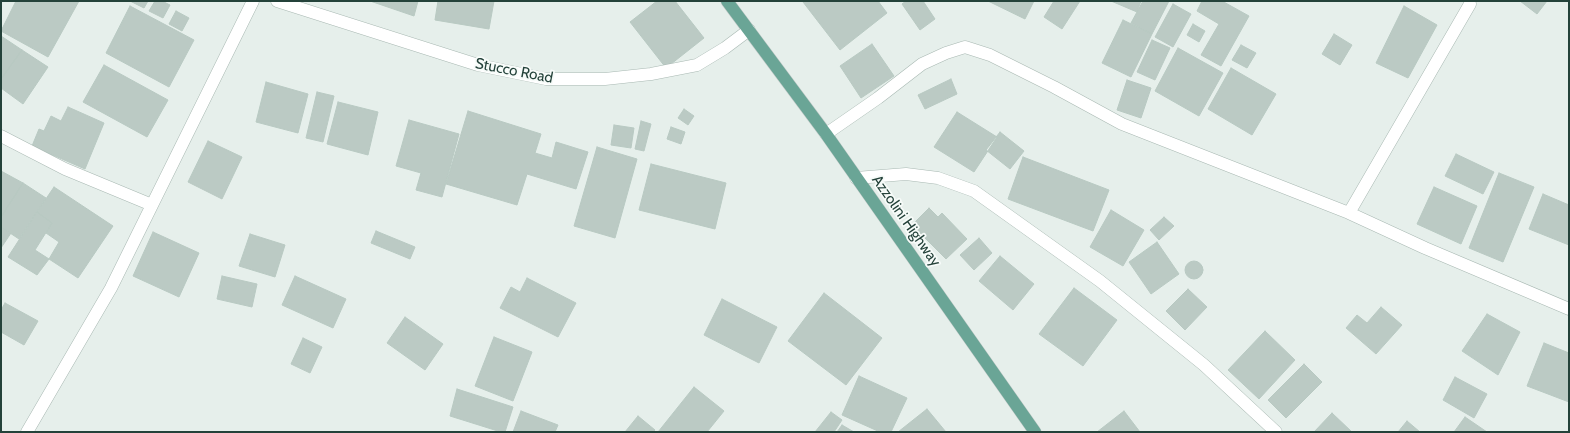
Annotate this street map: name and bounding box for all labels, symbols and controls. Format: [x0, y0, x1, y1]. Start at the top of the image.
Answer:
street label: Stucco Road [473, 55, 555, 87]
street label: Azzolini Highway [868, 172, 944, 270]

